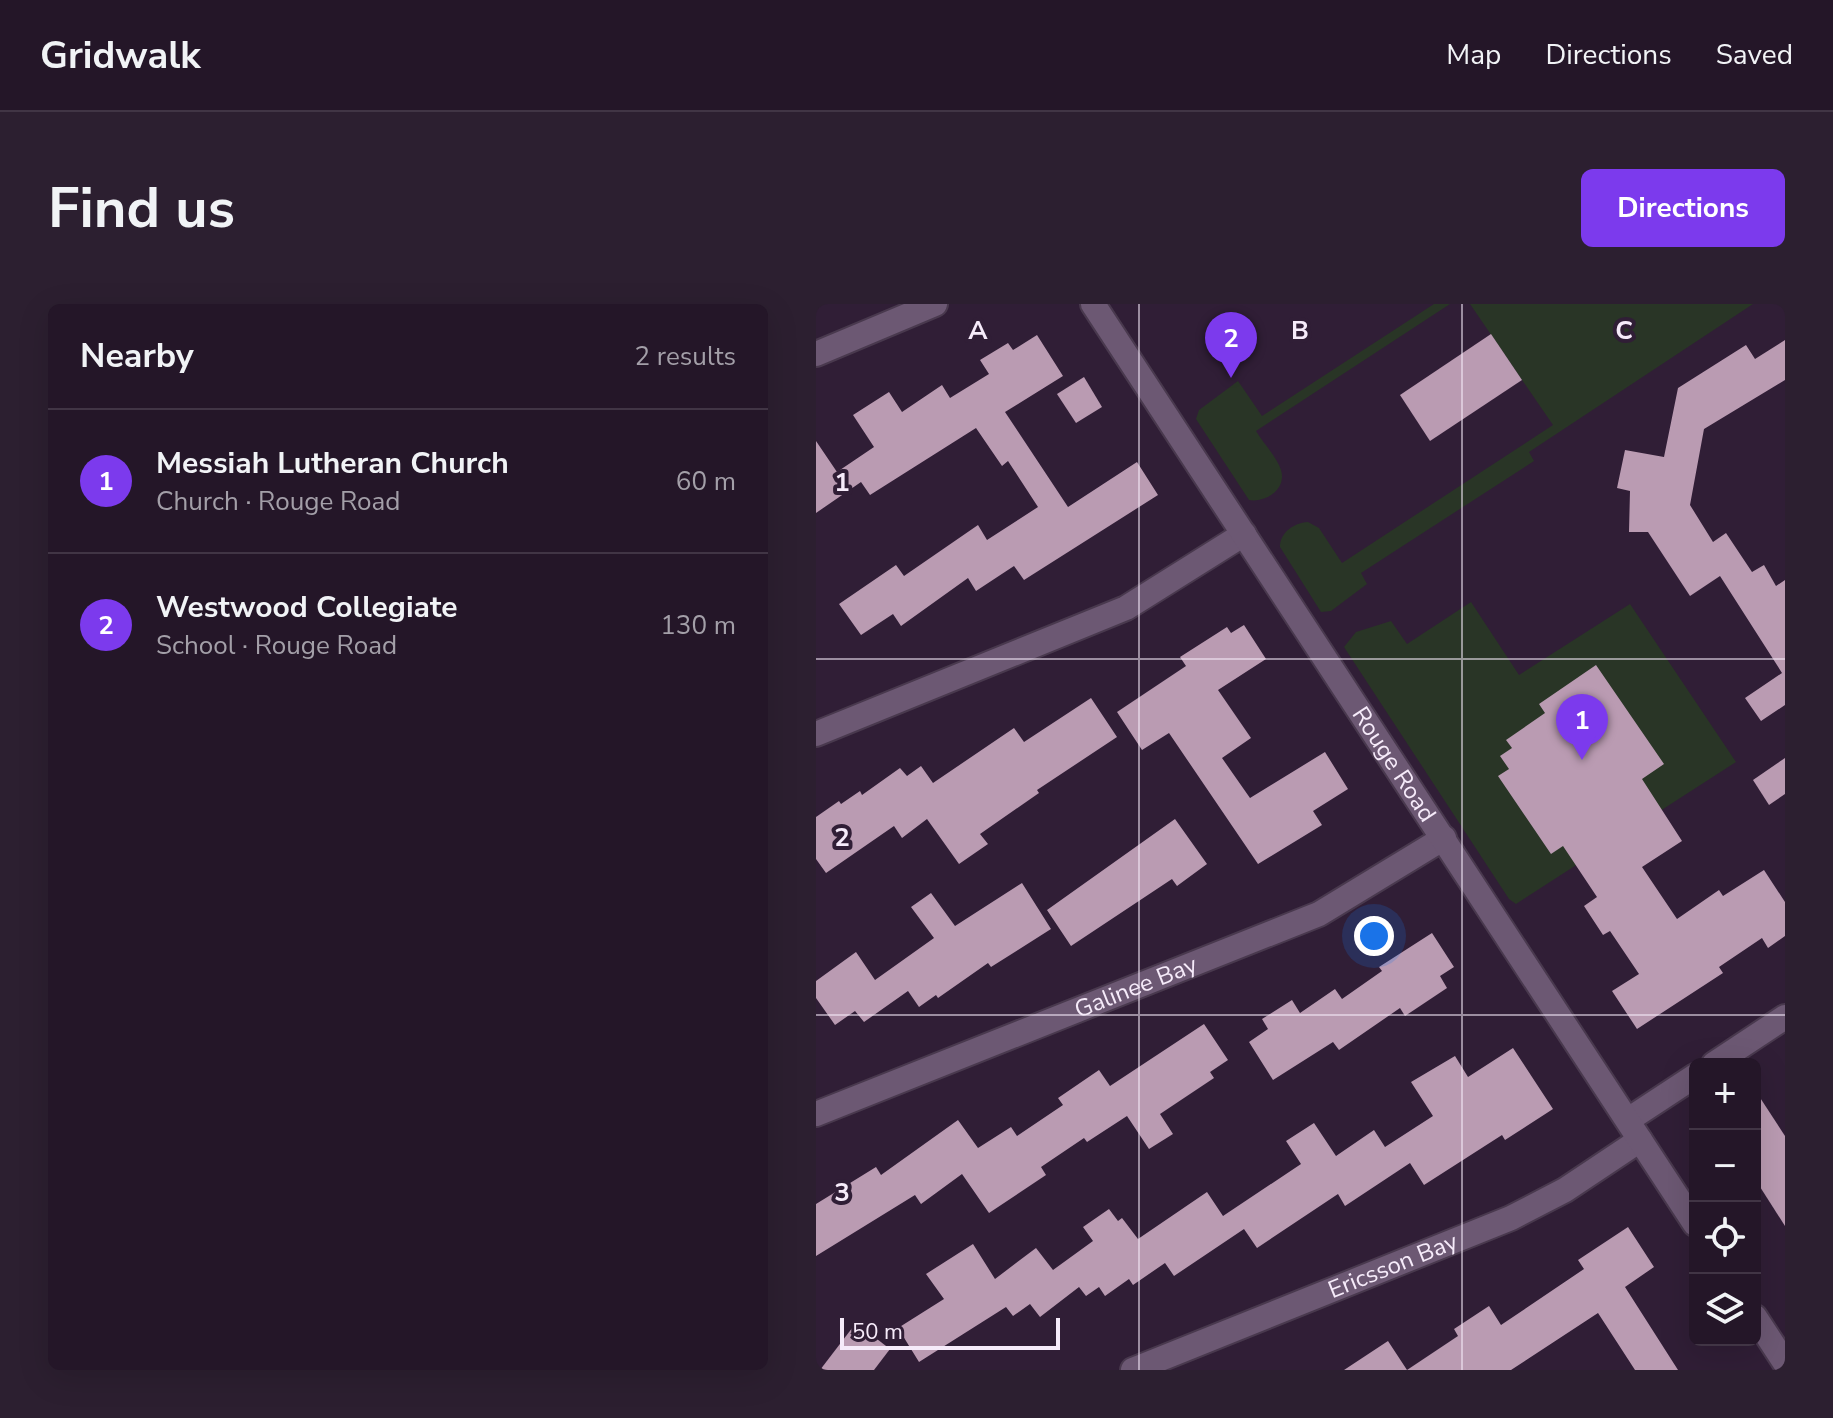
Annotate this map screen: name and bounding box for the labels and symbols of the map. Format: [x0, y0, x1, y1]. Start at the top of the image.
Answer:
pin: 2 [1205, 312, 1257, 378]
text: A [968, 313, 988, 348]
text: B [1291, 313, 1309, 348]
text: C [1615, 313, 1633, 348]
text: 1 [834, 465, 850, 500]
pin: 1 [1556, 694, 1608, 760]
street label: Rouge Road [1345, 700, 1444, 828]
text: 2 [834, 820, 850, 855]
your location [1354, 916, 1394, 956]
street label: Galinee Bay [1070, 948, 1202, 1026]
text: 3 [834, 1175, 850, 1210]
street label: Ericsson Bay [1323, 1225, 1463, 1306]
scale bar [840, 1314, 1060, 1350]

